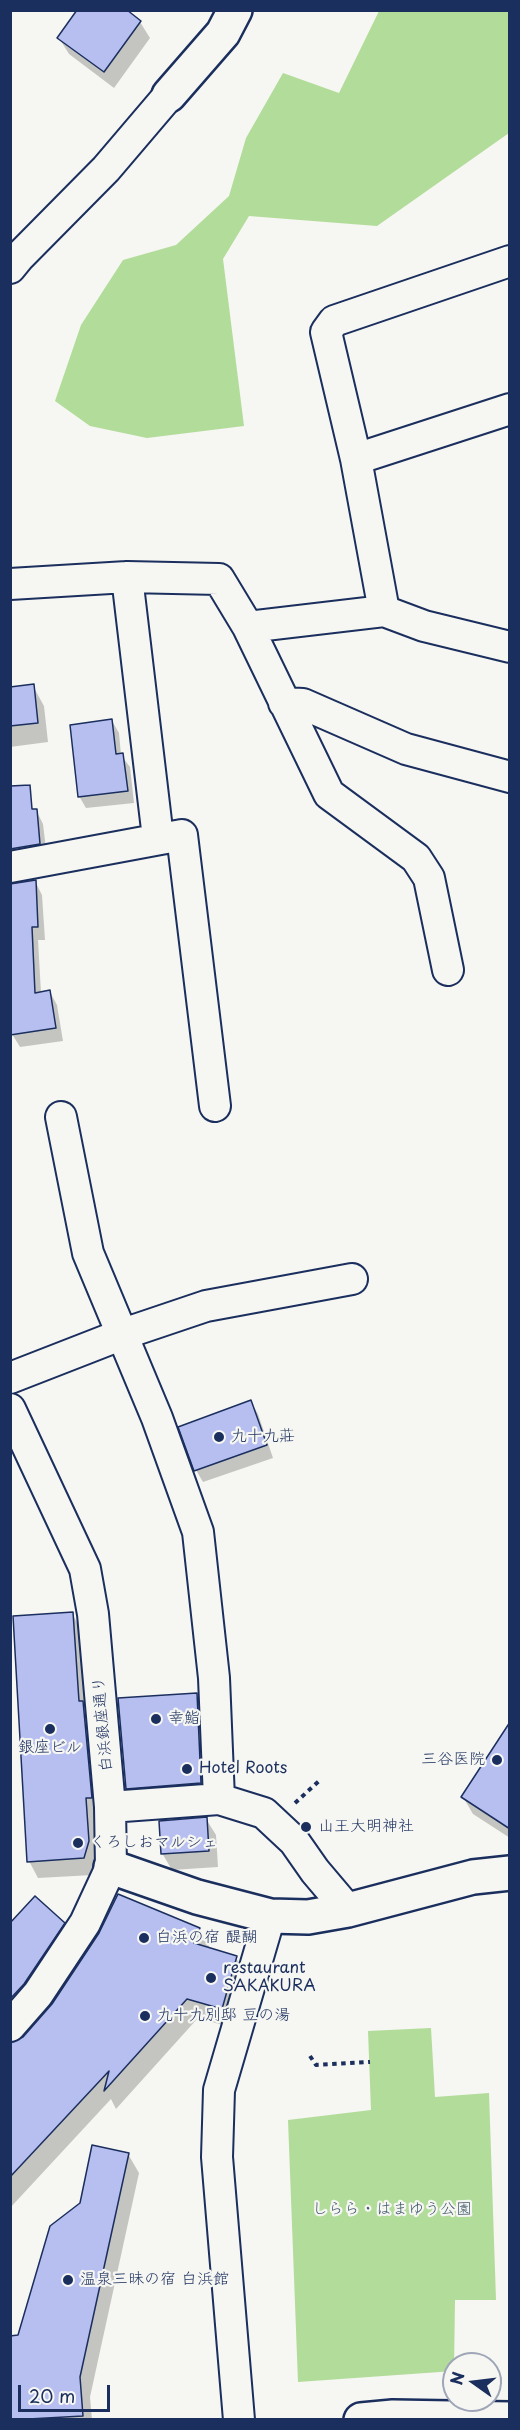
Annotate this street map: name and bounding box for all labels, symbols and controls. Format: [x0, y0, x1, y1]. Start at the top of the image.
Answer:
place label: 九十九莊 [231, 1427, 295, 1447]
marker: 九十九莊 [212, 1430, 226, 1444]
street label: 白浜銀座通り [89, 1675, 117, 1773]
place label: 幸鮨 [168, 1709, 200, 1729]
marker: 幸鮨 [149, 1712, 163, 1726]
marker: 銀座ビル [43, 1722, 57, 1736]
place label: 銀座ビル [18, 1738, 82, 1758]
place label: 三谷医院 [421, 1750, 485, 1770]
marker: 三谷医院 [490, 1753, 504, 1767]
place label: Hotel Roots [199, 1759, 287, 1779]
marker: Hotel Roots [180, 1762, 194, 1776]
place label: 山王大明神社 [318, 1817, 414, 1837]
marker: 山王大明神社 [299, 1820, 313, 1834]
place label: くろしおマルシェ [90, 1833, 218, 1853]
marker: くろしおマルシェ [71, 1836, 85, 1850]
place label: 白浜の宿 醍醐 [156, 1928, 257, 1948]
marker: 白浜の宿 醍醐 [137, 1931, 151, 1945]
place label: restaurant SAKAKURA [223, 1959, 316, 1997]
marker: restaurant SAKAKURA [204, 1971, 218, 1985]
place label: 九十九別邸 豆の湯 [157, 2006, 290, 2026]
marker: 九十九別邸 豆の湯 [138, 2009, 152, 2023]
park label: しらら・はまゆう公園 [312, 2200, 472, 2220]
place label: 温泉三昧の宿 白浜館 [80, 2270, 229, 2290]
marker: 温泉三昧の宿 白浜館 [61, 2273, 75, 2287]
north arrow [442, 2352, 502, 2412]
text: N [443, 2369, 470, 2387]
scale bar [21, 2373, 112, 2411]
text: 20 m [29, 2382, 75, 2409]

